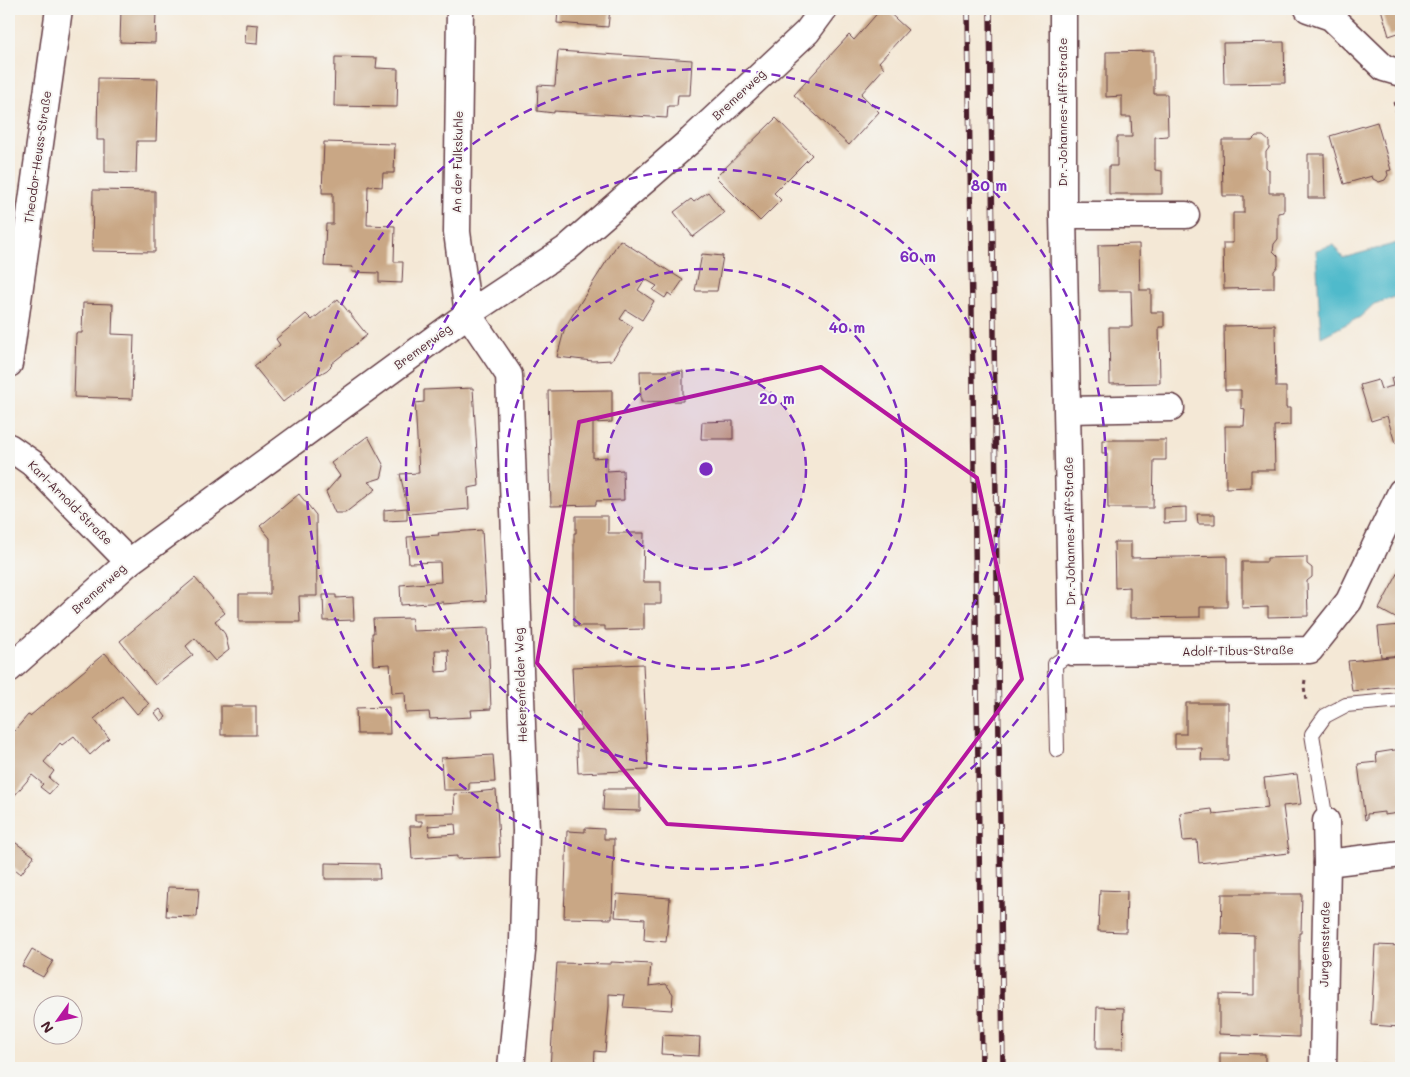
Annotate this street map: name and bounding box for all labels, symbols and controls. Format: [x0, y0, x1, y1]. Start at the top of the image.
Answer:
street label: Dr.-Johannes-Alff-Straße [1054, 38, 1070, 186]
street label: Bremerweg [708, 65, 769, 123]
street label: Theodor-Heuss-Straße [20, 90, 54, 224]
street label: An der Fulkskuhle [448, 111, 466, 213]
text: 80 m [971, 175, 1007, 195]
text: 60 m [900, 246, 936, 266]
text: 40 m [829, 317, 865, 337]
street label: Bremerweg [390, 320, 454, 373]
text: 20 m [759, 388, 795, 408]
street label: Karl-Arnold-Straße [25, 457, 116, 548]
street label: Dr.-Johannes-Alff-Straße [1060, 457, 1078, 606]
centre of rings [697, 460, 715, 478]
street label: Bremerweg [68, 560, 129, 617]
street label: Hekerenfelder Weg [510, 627, 530, 743]
street label: Adolf-Tibus-Straße [1182, 641, 1294, 659]
street label: Jurgensstraße [1315, 901, 1333, 987]
north arrow [32, 994, 82, 1044]
text: N [36, 1018, 58, 1037]

